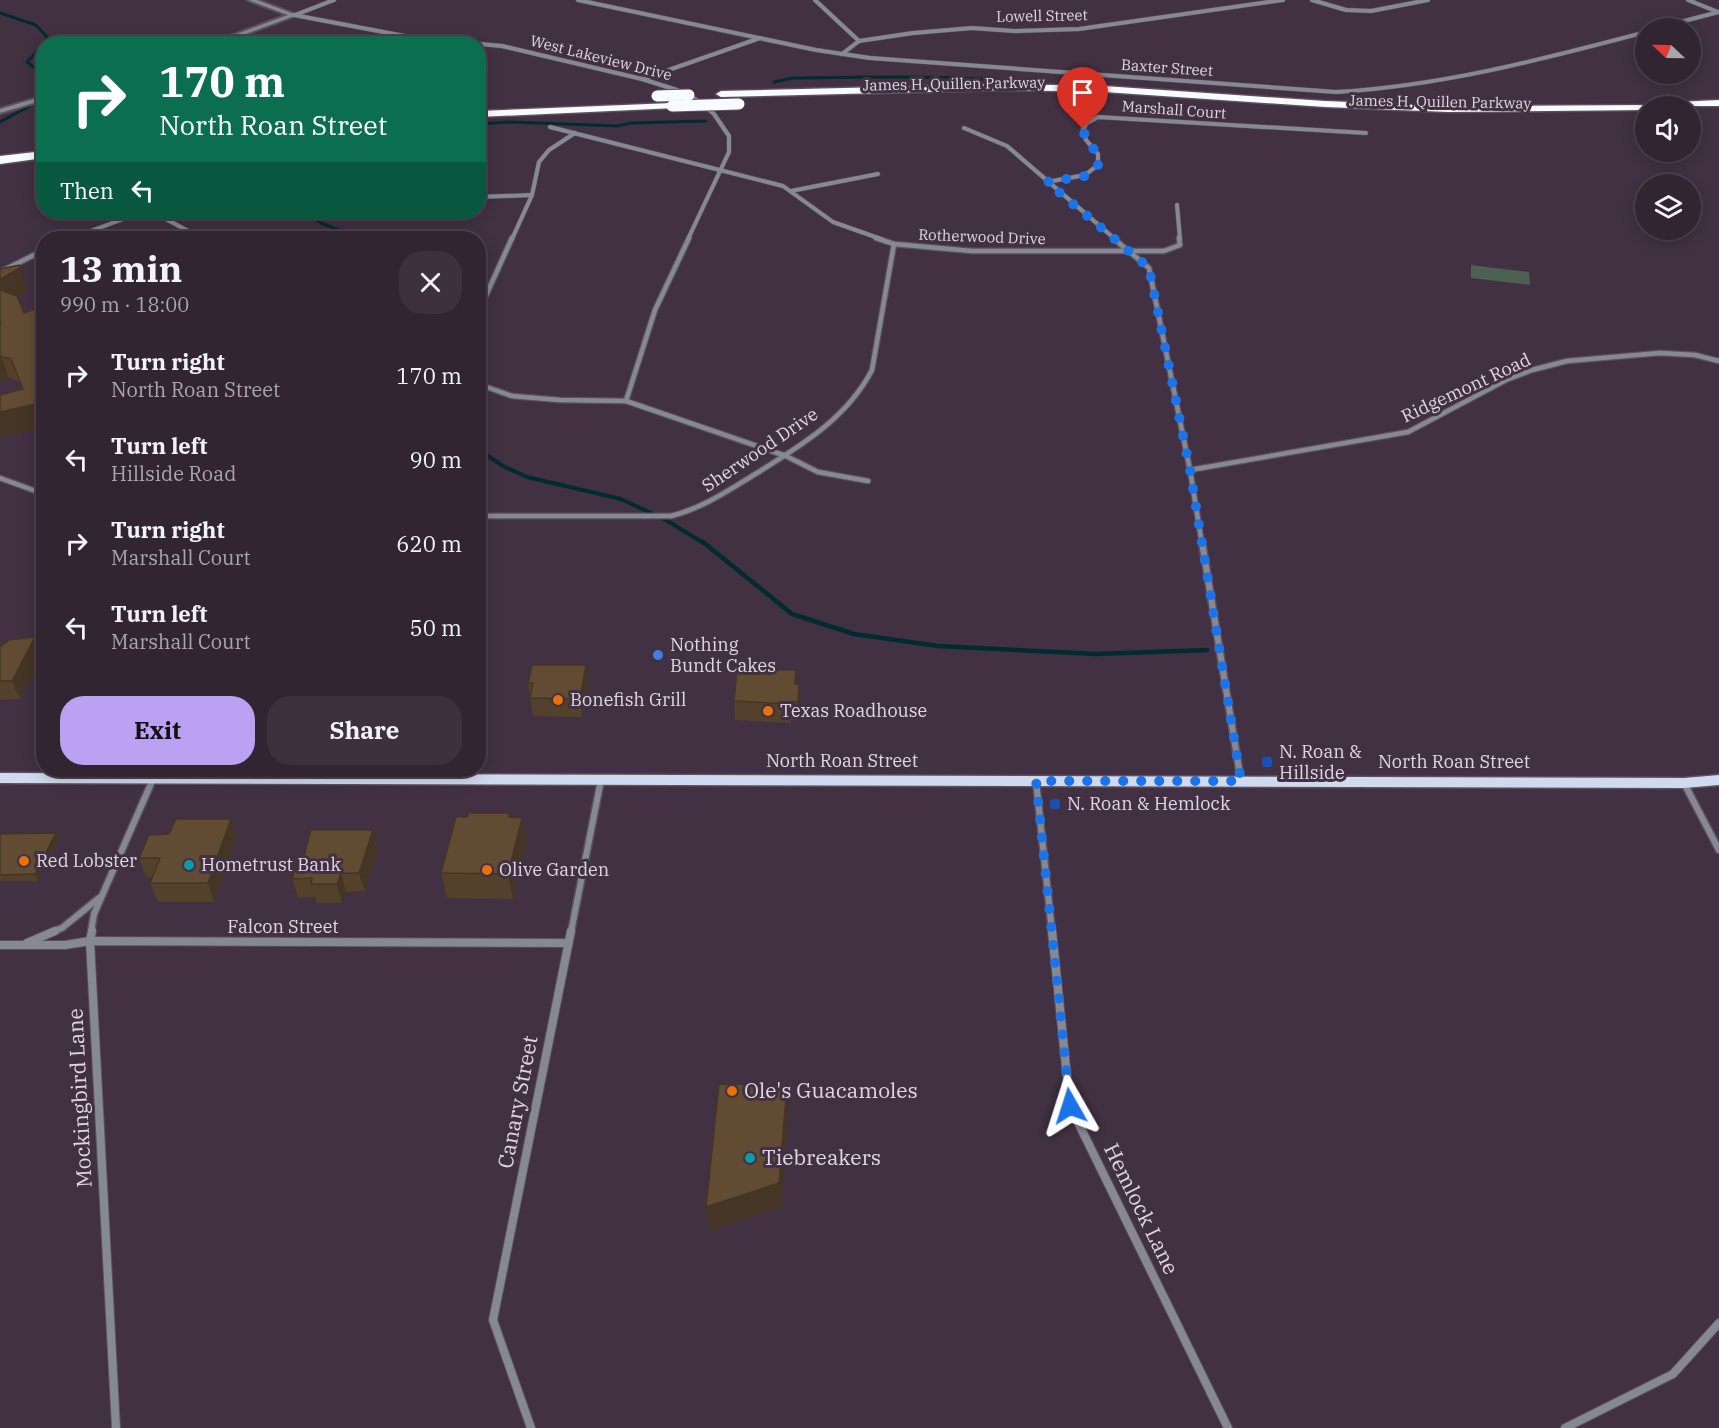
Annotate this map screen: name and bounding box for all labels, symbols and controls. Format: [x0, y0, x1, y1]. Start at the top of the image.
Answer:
street label: Lowell Street [996, 5, 1088, 26]
north arrow [1635, 18, 1701, 84]
map controls [1635, 18, 1701, 240]
street label: West Lakeview Drive [528, 31, 674, 84]
text: 170 m [159, 54, 285, 109]
street label: Baxter Street [1120, 55, 1214, 80]
icon: right [60, 60, 138, 138]
pin [1057, 67, 1108, 129]
street label: James H. Quillen Parkway [863, 72, 1045, 95]
icon: arrive [1066, 76, 1099, 109]
street label: James H. Quillen Parkway [1349, 90, 1531, 113]
street label: Marshall Court [1121, 96, 1227, 123]
button: sound [1635, 96, 1701, 162]
text: North Roan Street [159, 107, 387, 142]
icon: left [126, 174, 159, 207]
button: layers [1635, 174, 1701, 240]
text: Then [60, 176, 114, 205]
street label: Rotherwood Drive [918, 225, 1046, 248]
text: 13 min [60, 245, 182, 292]
button: close [399, 251, 462, 314]
text: 990 m · 18:00 [60, 291, 189, 318]
text: Turn right [111, 347, 225, 376]
street label: Ridgemont Road [1397, 347, 1534, 428]
icon: right [60, 359, 93, 392]
text: 170 m [396, 361, 462, 390]
text: North Roan Street [111, 376, 280, 403]
street label: Sherwood Drive [697, 402, 822, 497]
text: Turn left [111, 431, 207, 460]
icon: left [60, 443, 93, 476]
text: 90 m [410, 445, 462, 474]
text: Hillside Road [111, 460, 236, 487]
text: Turn right [111, 515, 225, 544]
icon: right [60, 527, 93, 560]
text: 620 m [396, 529, 462, 558]
text: Marshall Court [111, 544, 251, 571]
text: Turn left [111, 599, 207, 628]
icon: left [60, 611, 93, 644]
text: 50 m [410, 613, 462, 642]
text: Marshall Court [111, 628, 251, 655]
place label: Nothing Bundt Cakes [670, 633, 776, 677]
marker: Nothing Bundt Cakes [651, 648, 665, 662]
place label: Bonefish Grill [570, 688, 686, 711]
marker: Bonefish Grill [551, 693, 565, 707]
button: Exit [60, 696, 255, 765]
button: Share [267, 696, 462, 765]
place label: Texas Roadhouse [780, 699, 927, 722]
marker: Texas Roadhouse [761, 704, 775, 718]
place label: N. Roan & Hillside [1279, 740, 1362, 784]
street label: North Roan Street [766, 749, 918, 772]
street label: North Roan Street [1378, 750, 1530, 773]
marker: N. Roan & Hillside [1260, 755, 1274, 769]
place label: N. Roan & Hemlock [1067, 792, 1231, 815]
marker: N. Roan & Hemlock [1048, 797, 1062, 811]
place label: Red Lobster [36, 849, 137, 872]
place label: Hometrust Bank [201, 853, 342, 876]
marker: Red Lobster [17, 854, 31, 868]
marker: Hometrust Bank [182, 858, 196, 872]
place label: Olive Garden [499, 858, 609, 881]
marker: Olive Garden [480, 863, 494, 877]
street label: Falcon Street [227, 915, 339, 938]
street label: Mockingbird Lane [60, 1008, 98, 1188]
street label: Canary Street [490, 1033, 544, 1171]
position arrow [1038, 1074, 1102, 1138]
place label: Ole's Guacamoles [744, 1076, 918, 1104]
marker: Ole's Guacamoles [725, 1084, 739, 1098]
street label: Hemlock Lane [1098, 1138, 1186, 1279]
place label: Tiebreakers [762, 1143, 881, 1171]
marker: Tiebreakers [743, 1151, 757, 1165]

